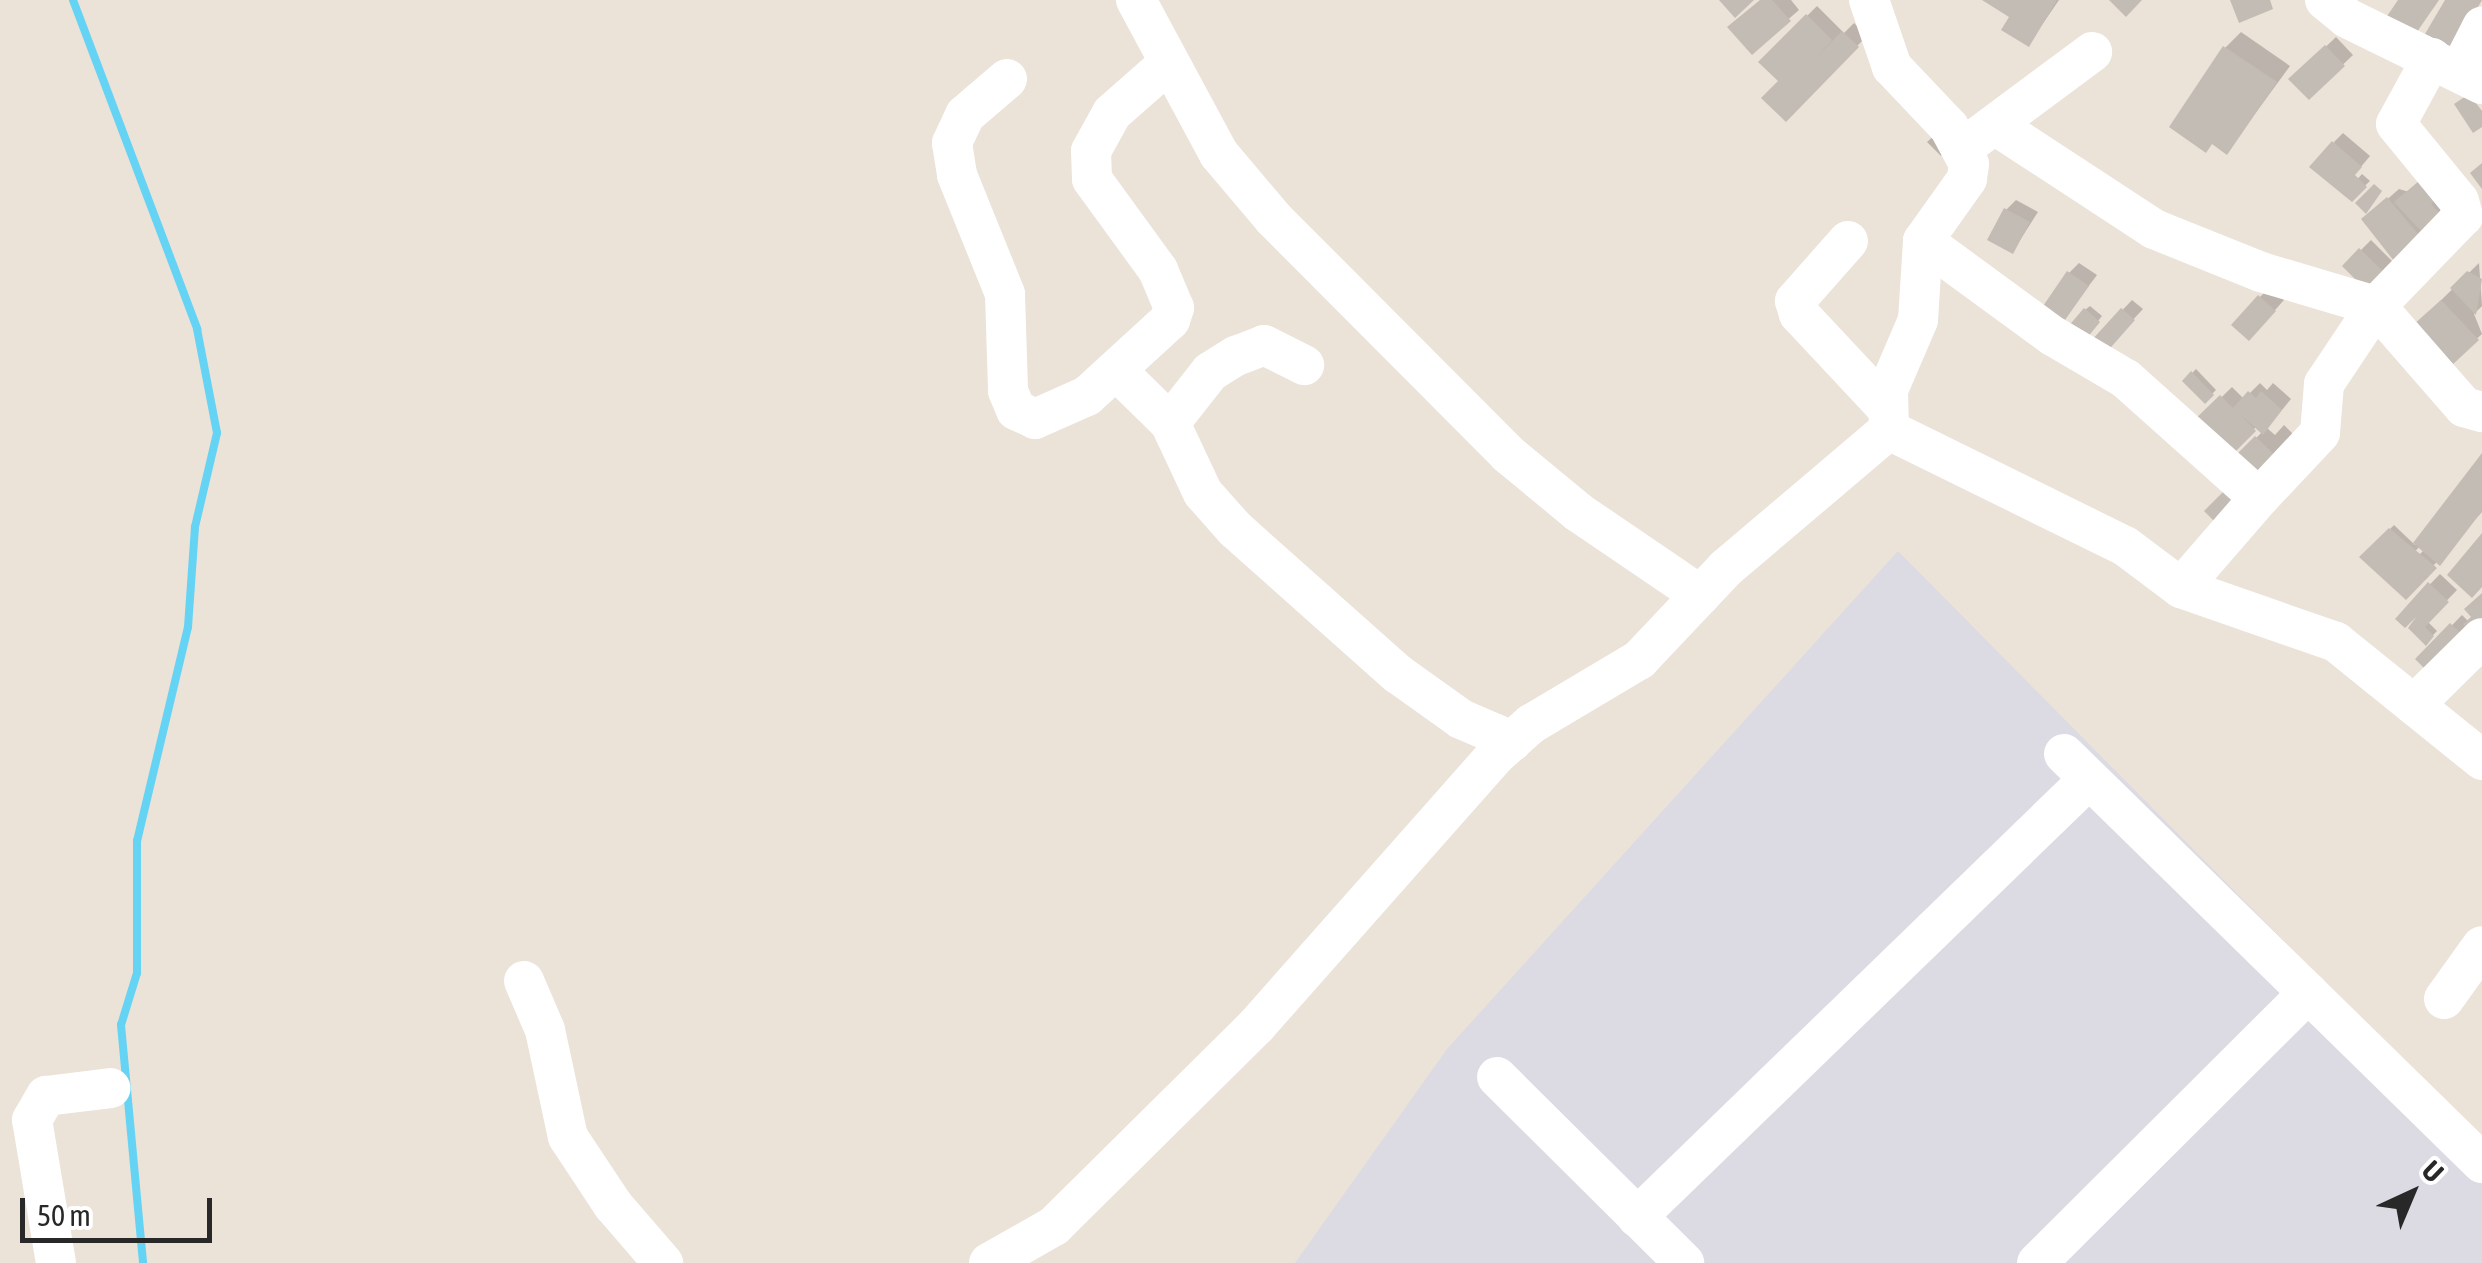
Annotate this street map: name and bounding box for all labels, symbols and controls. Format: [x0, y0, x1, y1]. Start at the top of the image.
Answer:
north arrow [2362, 1143, 2462, 1243]
text: U [2416, 1154, 2450, 1189]
scale bar [25, 1178, 218, 1240]
text: 50 m [37, 1198, 91, 1232]

